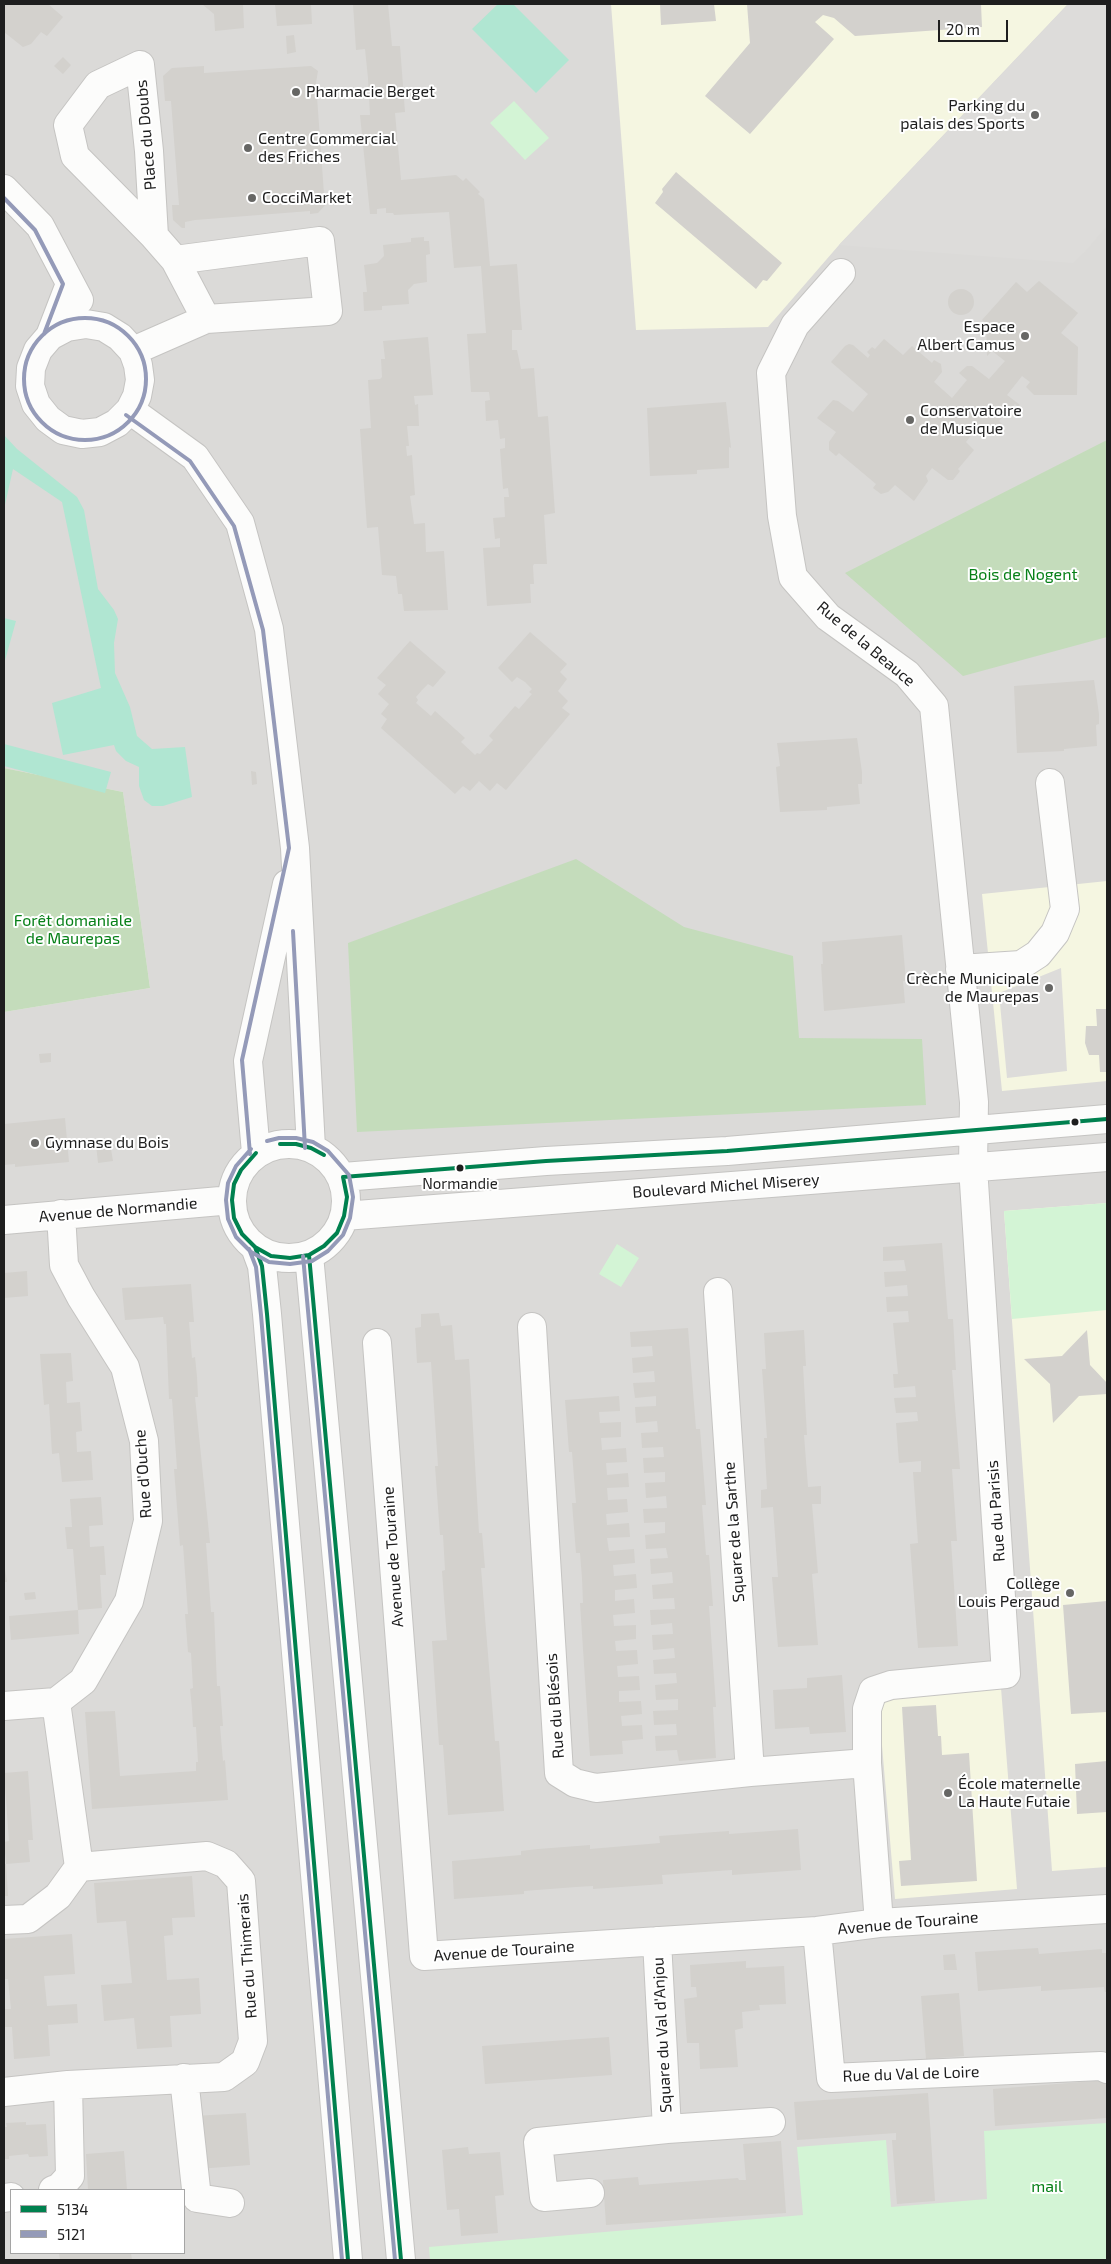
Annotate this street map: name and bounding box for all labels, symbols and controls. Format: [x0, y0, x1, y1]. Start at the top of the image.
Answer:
scale bar [941, 10, 1011, 42]
text: 20 m [946, 20, 980, 38]
street label: Place du Doubs [132, 79, 160, 191]
place label: Pharmacie Berget [306, 82, 435, 102]
marker: Pharmacie Berget [290, 86, 302, 98]
place label: Parking du palais des Sports [900, 96, 1025, 134]
marker: Parking du palais des Sports [1029, 109, 1041, 121]
place label: Centre Commercial des Friches [258, 129, 396, 167]
marker: Centre Commercial des Friches [242, 142, 254, 154]
place label: CocciMarket [262, 188, 352, 208]
marker: CocciMarket [246, 192, 258, 204]
place label: Espace Albert Camus [917, 317, 1015, 355]
marker: Espace Albert Camus [1019, 330, 1031, 342]
place label: Conservatoire de Musique [920, 401, 1022, 439]
marker: Conservatoire de Musique [904, 414, 916, 426]
park label: Bois de Nogent [968, 565, 1078, 585]
street label: Rue de la Beauce [813, 597, 919, 691]
park label: Forêt domaniale de Maurepas [14, 911, 132, 949]
place label: Crèche Municipale de Maurepas [906, 969, 1039, 1007]
marker: Crèche Municipale de Maurepas [1043, 982, 1055, 994]
unlabelled marker [1070, 1117, 1080, 1127]
place label: Gymnase du Bois [45, 1133, 169, 1153]
marker: Gymnase du Bois [29, 1137, 41, 1149]
marker: Normandie [455, 1163, 465, 1173]
street label: Boulevard Michel Miserey [632, 1170, 820, 1202]
place label: Normandie [422, 1175, 498, 1193]
street label: Avenue de Normandie [38, 1194, 198, 1226]
street label: Rue d'Ouche [130, 1429, 156, 1519]
street label: Rue du Parisis [983, 1460, 1009, 1562]
street label: Square de la Sarthe [720, 1461, 748, 1603]
street label: Avenue de Touraine [378, 1486, 408, 1628]
place label: Collège Louis Pergaud [958, 1574, 1060, 1612]
marker: Collège Louis Pergaud [1064, 1587, 1076, 1599]
street label: Rue du Blésois [542, 1653, 568, 1759]
place label: École maternelle La Haute Futaie [958, 1774, 1081, 1812]
marker: École maternelle La Haute Futaie [942, 1787, 954, 1799]
street label: Rue du Thimerais [233, 1893, 261, 2019]
street label: Avenue de Touraine [837, 1907, 979, 1939]
street label: Avenue de Touraine [433, 1936, 575, 1966]
street label: Square du Val d'Anjou [648, 1957, 676, 2113]
street label: Rue du Val de Loire [842, 2062, 980, 2086]
park label: mail [1031, 2177, 1063, 2197]
legend [10, 2189, 185, 2254]
text: 5134 [57, 2200, 89, 2218]
text: 5121 [57, 2225, 85, 2243]

